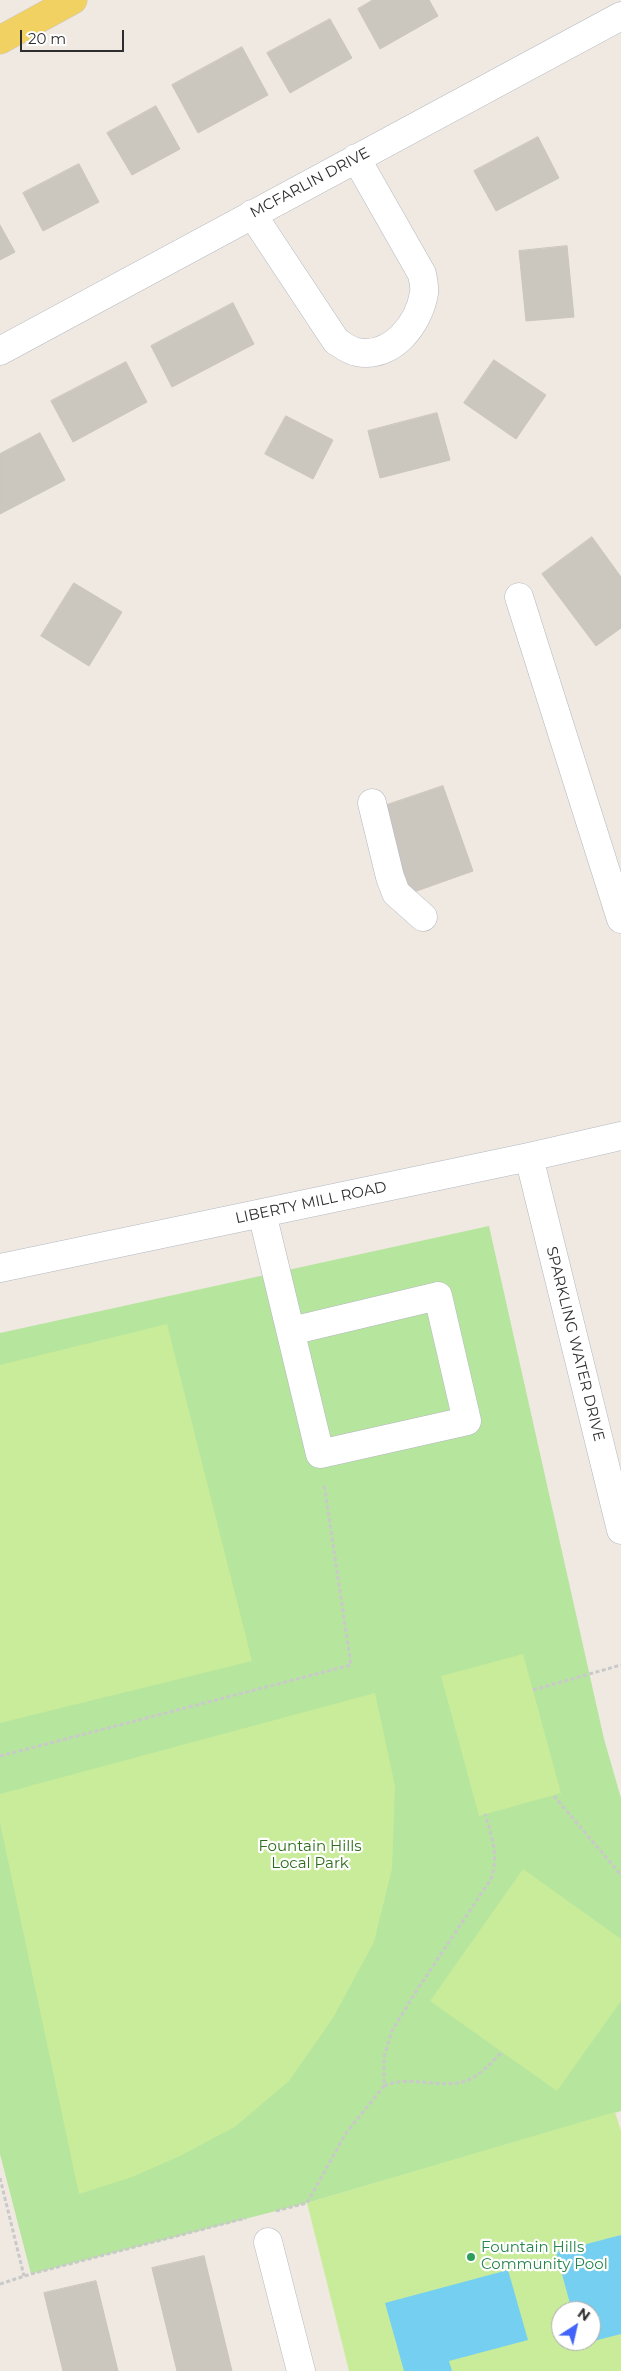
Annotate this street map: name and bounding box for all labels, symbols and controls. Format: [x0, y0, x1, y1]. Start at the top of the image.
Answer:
scale bar [22, 20, 126, 52]
text: 20 m [28, 29, 66, 48]
street label: MCFARLIN DRIVE [247, 144, 373, 222]
street label: LIBERTY MILL ROAD [234, 1178, 388, 1228]
street label: SPARKLING WATER DRIVE [542, 1245, 608, 1443]
park label: Fountain Hills Local Park [258, 1838, 362, 1873]
place label: Fountain Hills Community Pool [481, 2239, 608, 2274]
marker: Fountain Hills Community Pool [465, 2251, 477, 2263]
north arrow [551, 2301, 601, 2351]
text: N [574, 2304, 594, 2325]

